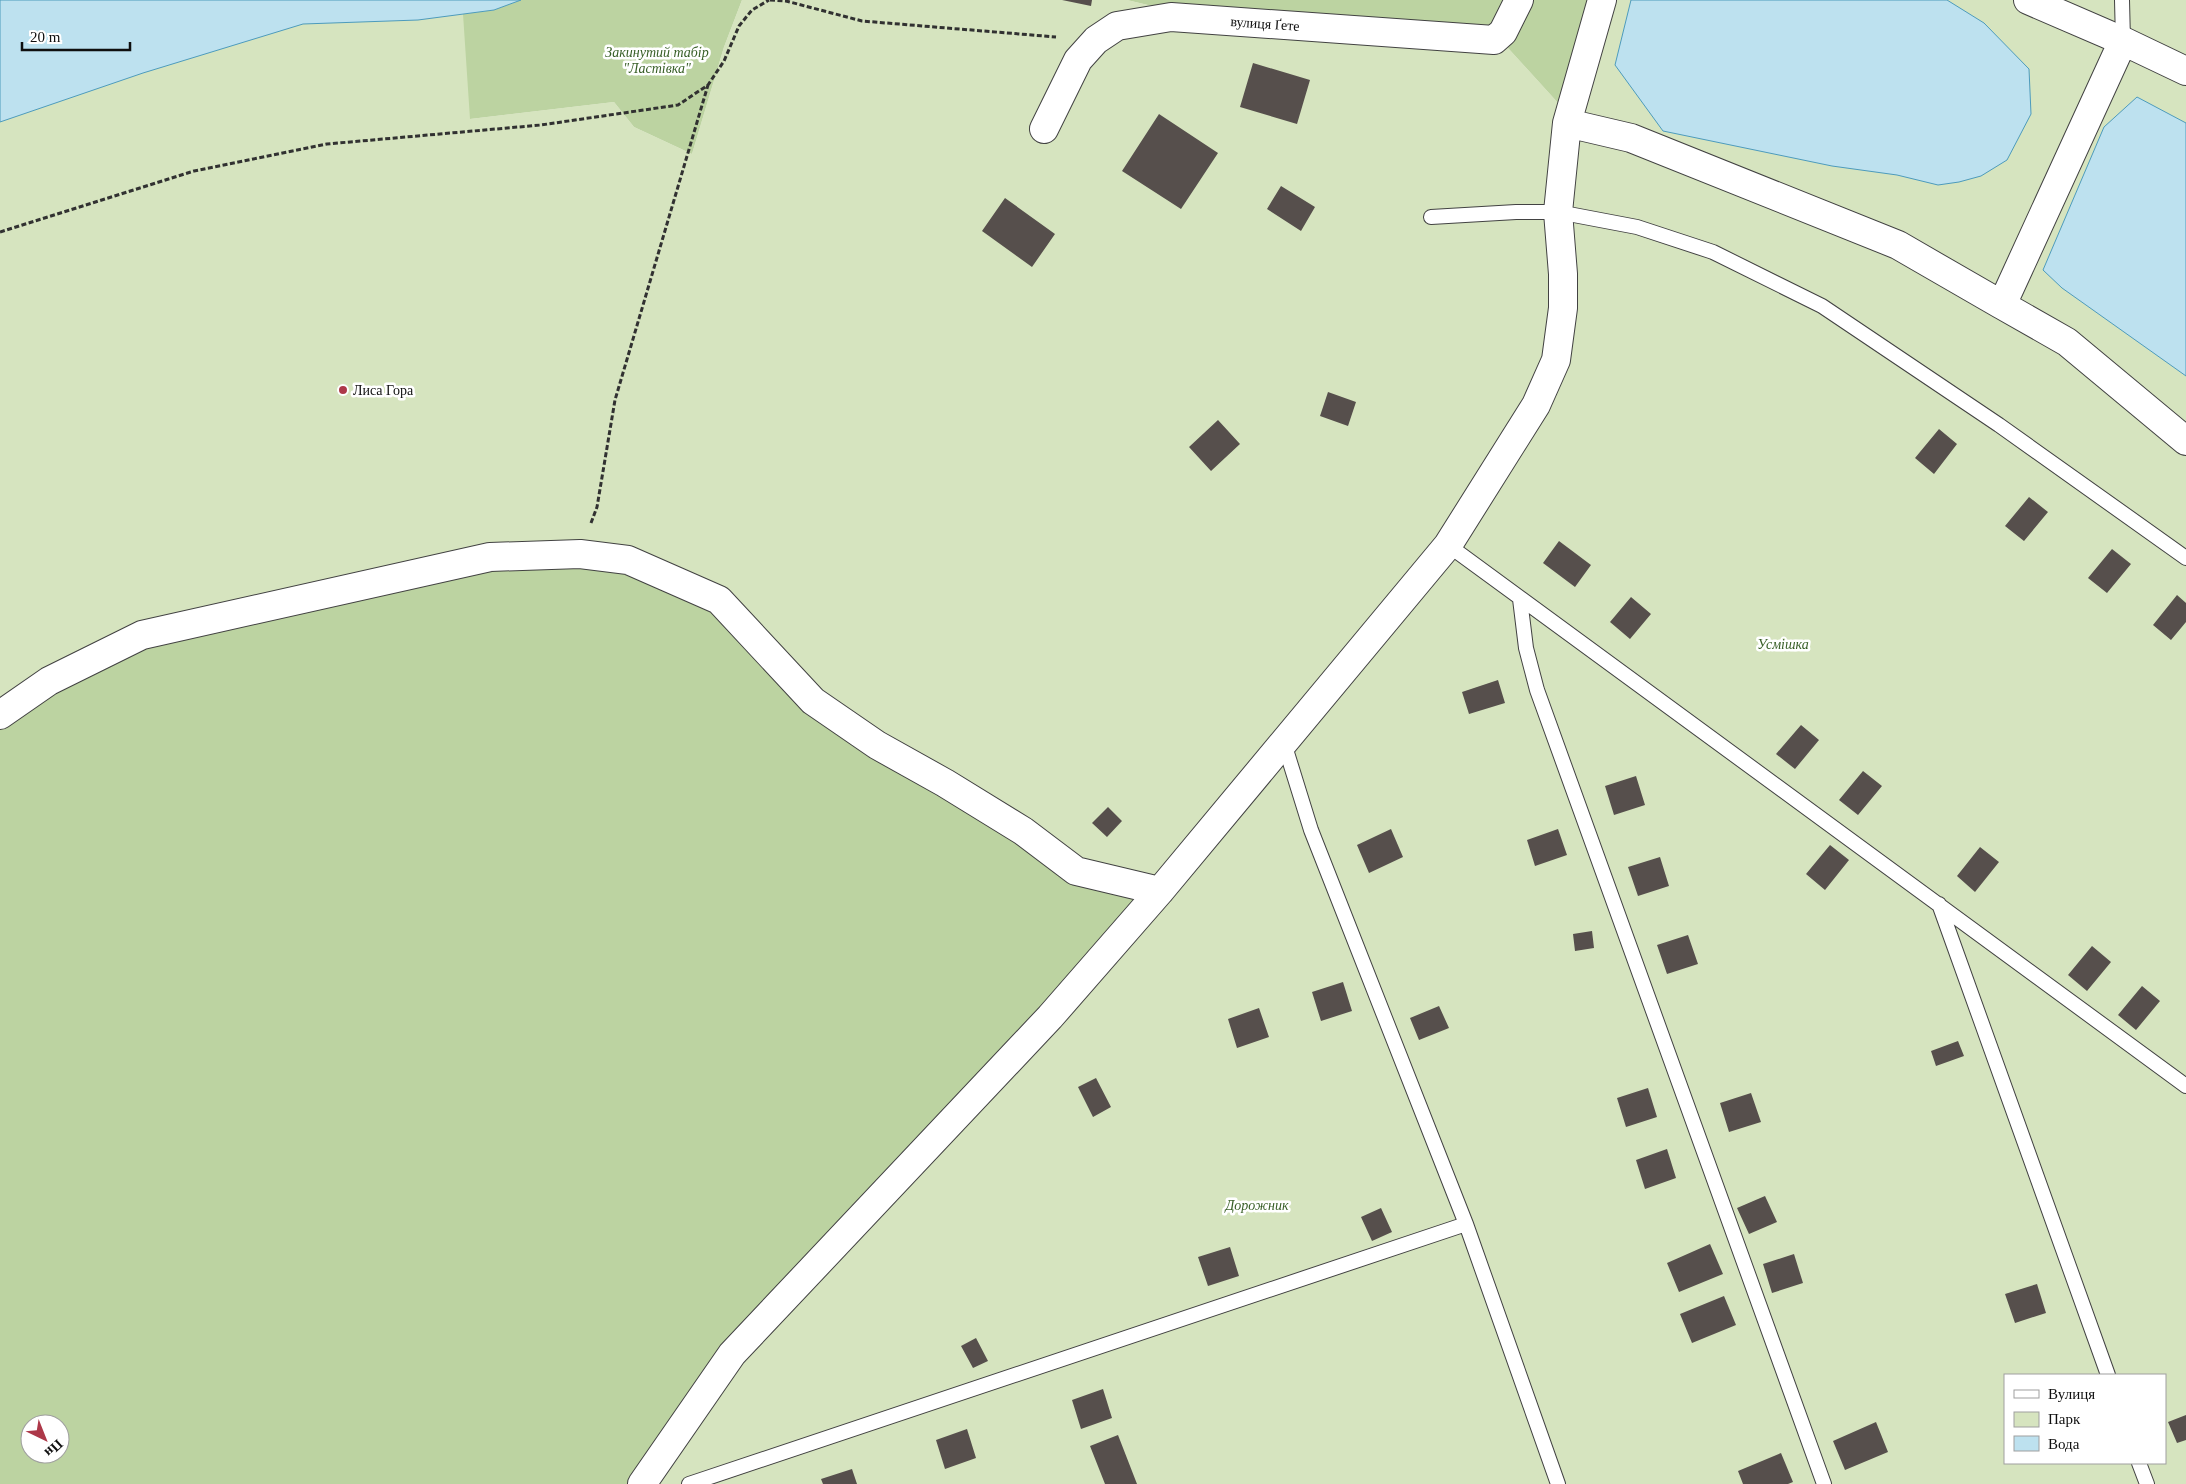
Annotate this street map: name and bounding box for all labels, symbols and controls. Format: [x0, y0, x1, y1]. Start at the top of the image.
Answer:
street label: вулиця Ґете [1230, 14, 1300, 34]
scale bar [22, 20, 130, 52]
text: 20 m [30, 29, 61, 45]
park label: Закинутий табір "Ластівка" [605, 45, 709, 76]
place label: Лиса Гора [353, 383, 414, 398]
marker: Лиса Гора [337, 384, 349, 396]
park label: Усмішка [1757, 637, 1809, 652]
park label: Дорожник [1223, 1198, 1289, 1213]
legend [2004, 1374, 2166, 1464]
text: Вулиця [2048, 1386, 2095, 1402]
text: Парк [2048, 1411, 2081, 1427]
north arrow [20, 1414, 70, 1464]
text: Пн [41, 1436, 66, 1460]
text: Вода [2048, 1436, 2080, 1452]

